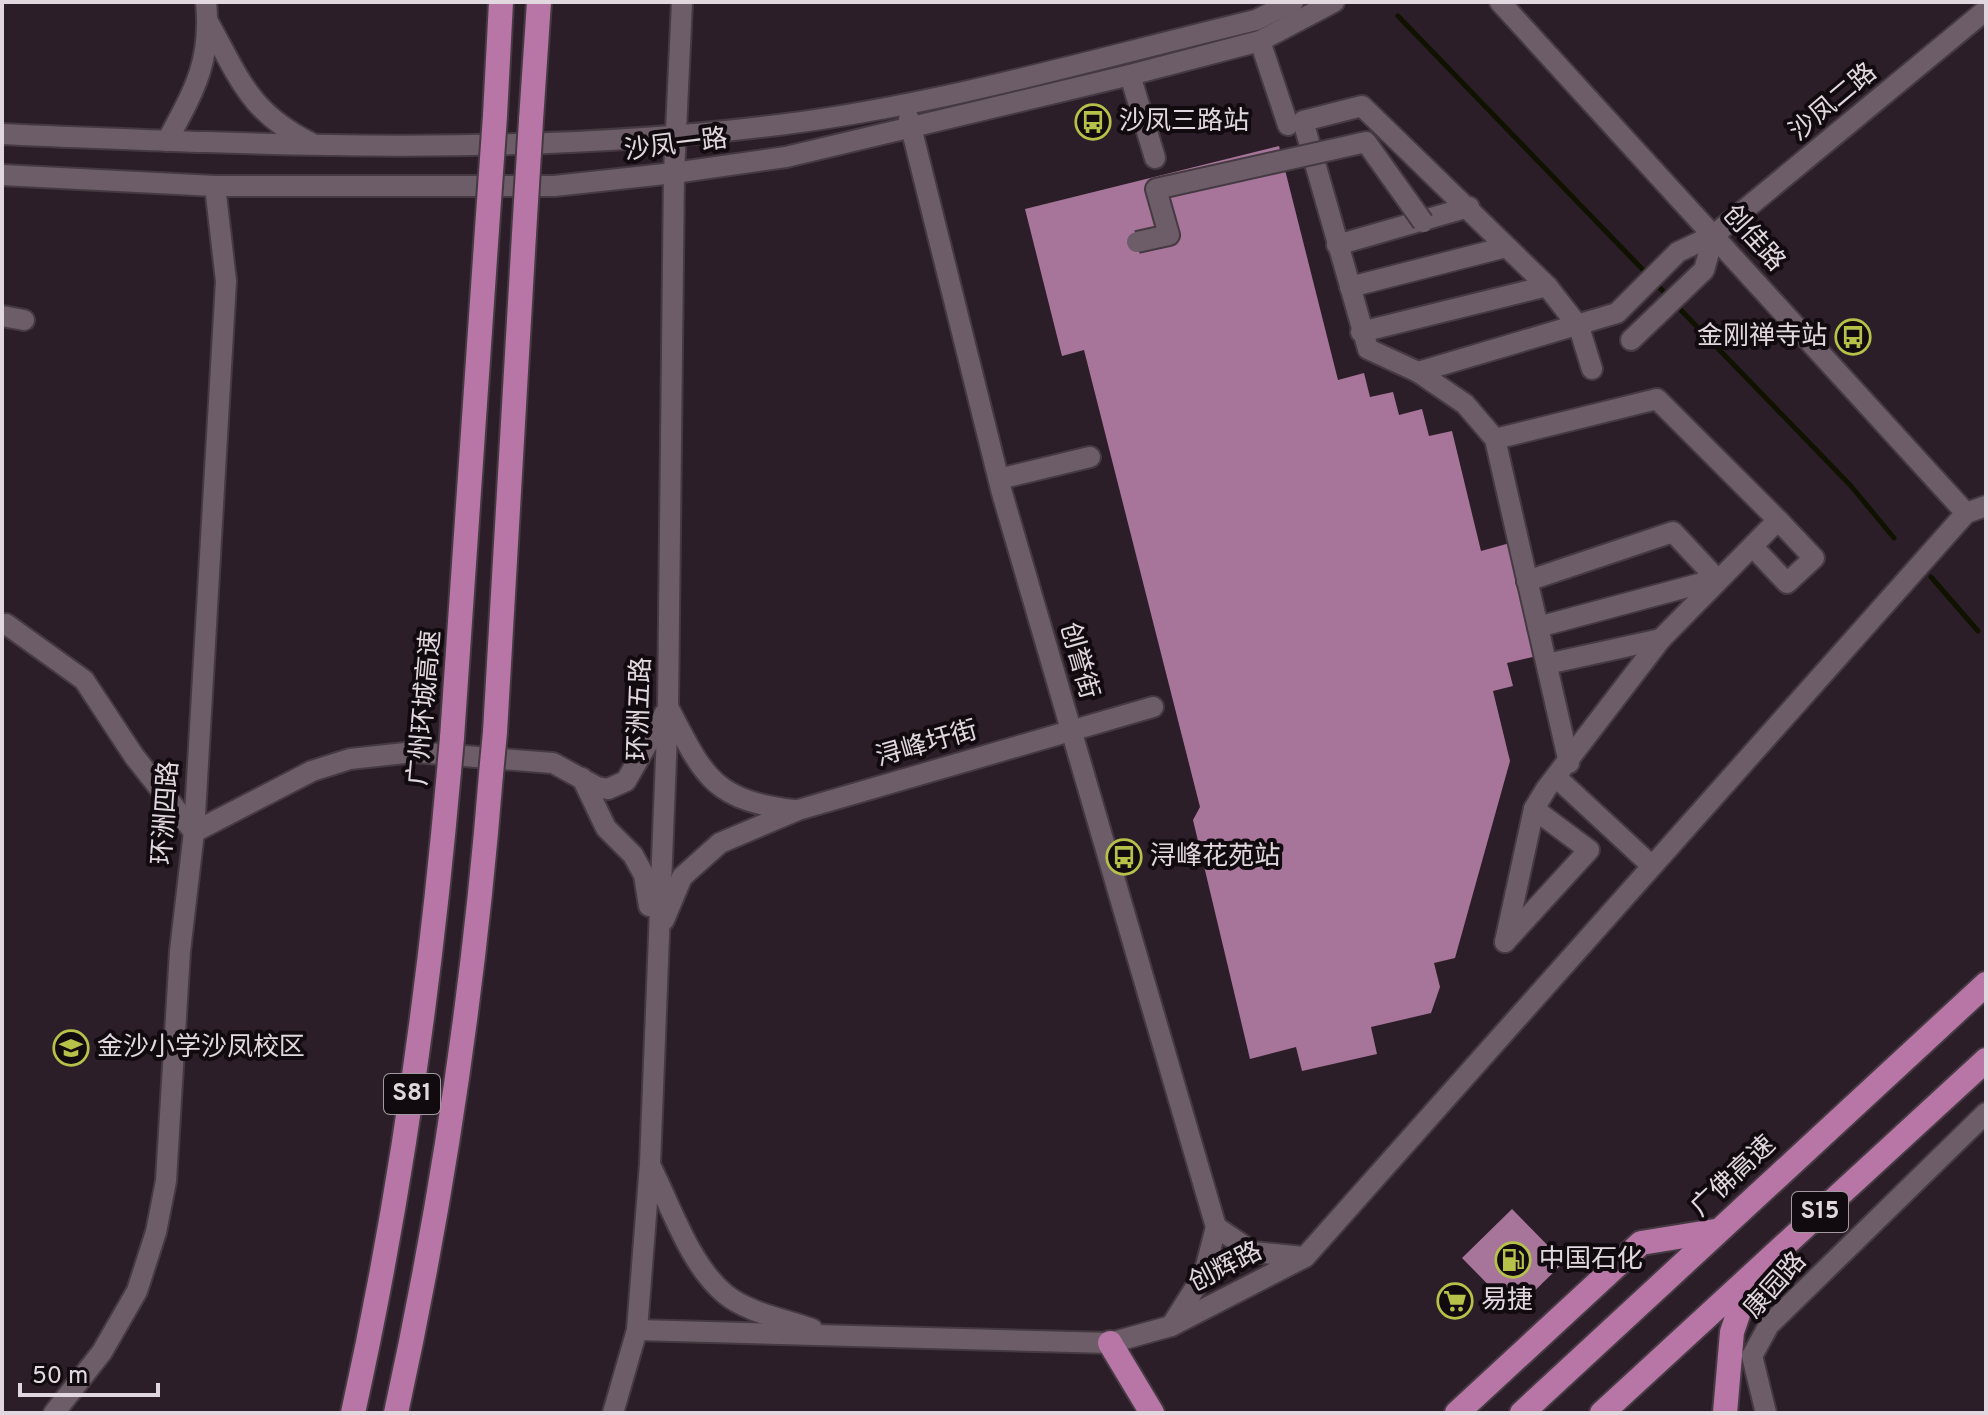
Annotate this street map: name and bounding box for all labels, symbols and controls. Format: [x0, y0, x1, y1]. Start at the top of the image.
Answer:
street label: 沙凤二路 [1784, 57, 1884, 149]
bus stop icon: 沙凤三路站 [1074, 103, 1112, 141]
place label: 沙凤三路站 [1119, 106, 1249, 139]
street label: 沙凤一路 [622, 123, 730, 169]
street label: 创佳路 [1715, 199, 1791, 279]
bus stop icon: 金刚禅寺站 [1834, 318, 1872, 356]
place label: 金刚禅寺站 [1697, 321, 1827, 354]
street label: 创誉街 [1051, 619, 1105, 703]
street label: 广州环城高速 [403, 629, 449, 787]
street label: 环洲五路 [623, 656, 659, 762]
street label: 浔峰圩街 [872, 715, 982, 775]
street label: 环洲四路 [147, 760, 187, 866]
bus stop icon: 浔峰花苑站 [1105, 838, 1143, 876]
place label: 浔峰花苑站 [1150, 841, 1280, 874]
school or university icon: 金沙小学沙凤校区 [52, 1029, 90, 1067]
place label: 金沙小学沙凤校区 [97, 1032, 305, 1065]
road number: S81 [384, 1074, 440, 1114]
street label: 广佛高速 [1685, 1129, 1783, 1225]
road number: S15 [1792, 1192, 1848, 1232]
street label: 创辉路 [1184, 1236, 1268, 1300]
fuel station icon: 中国石化 [1494, 1241, 1532, 1279]
place label: 中国石化 [1539, 1244, 1643, 1277]
street label: 康园路 [1738, 1246, 1814, 1326]
supermarket icon: 易捷 [1436, 1282, 1474, 1320]
place label: 易捷 [1481, 1285, 1533, 1318]
scale bar [20, 1347, 158, 1397]
text: 50 m [32, 1362, 88, 1392]

